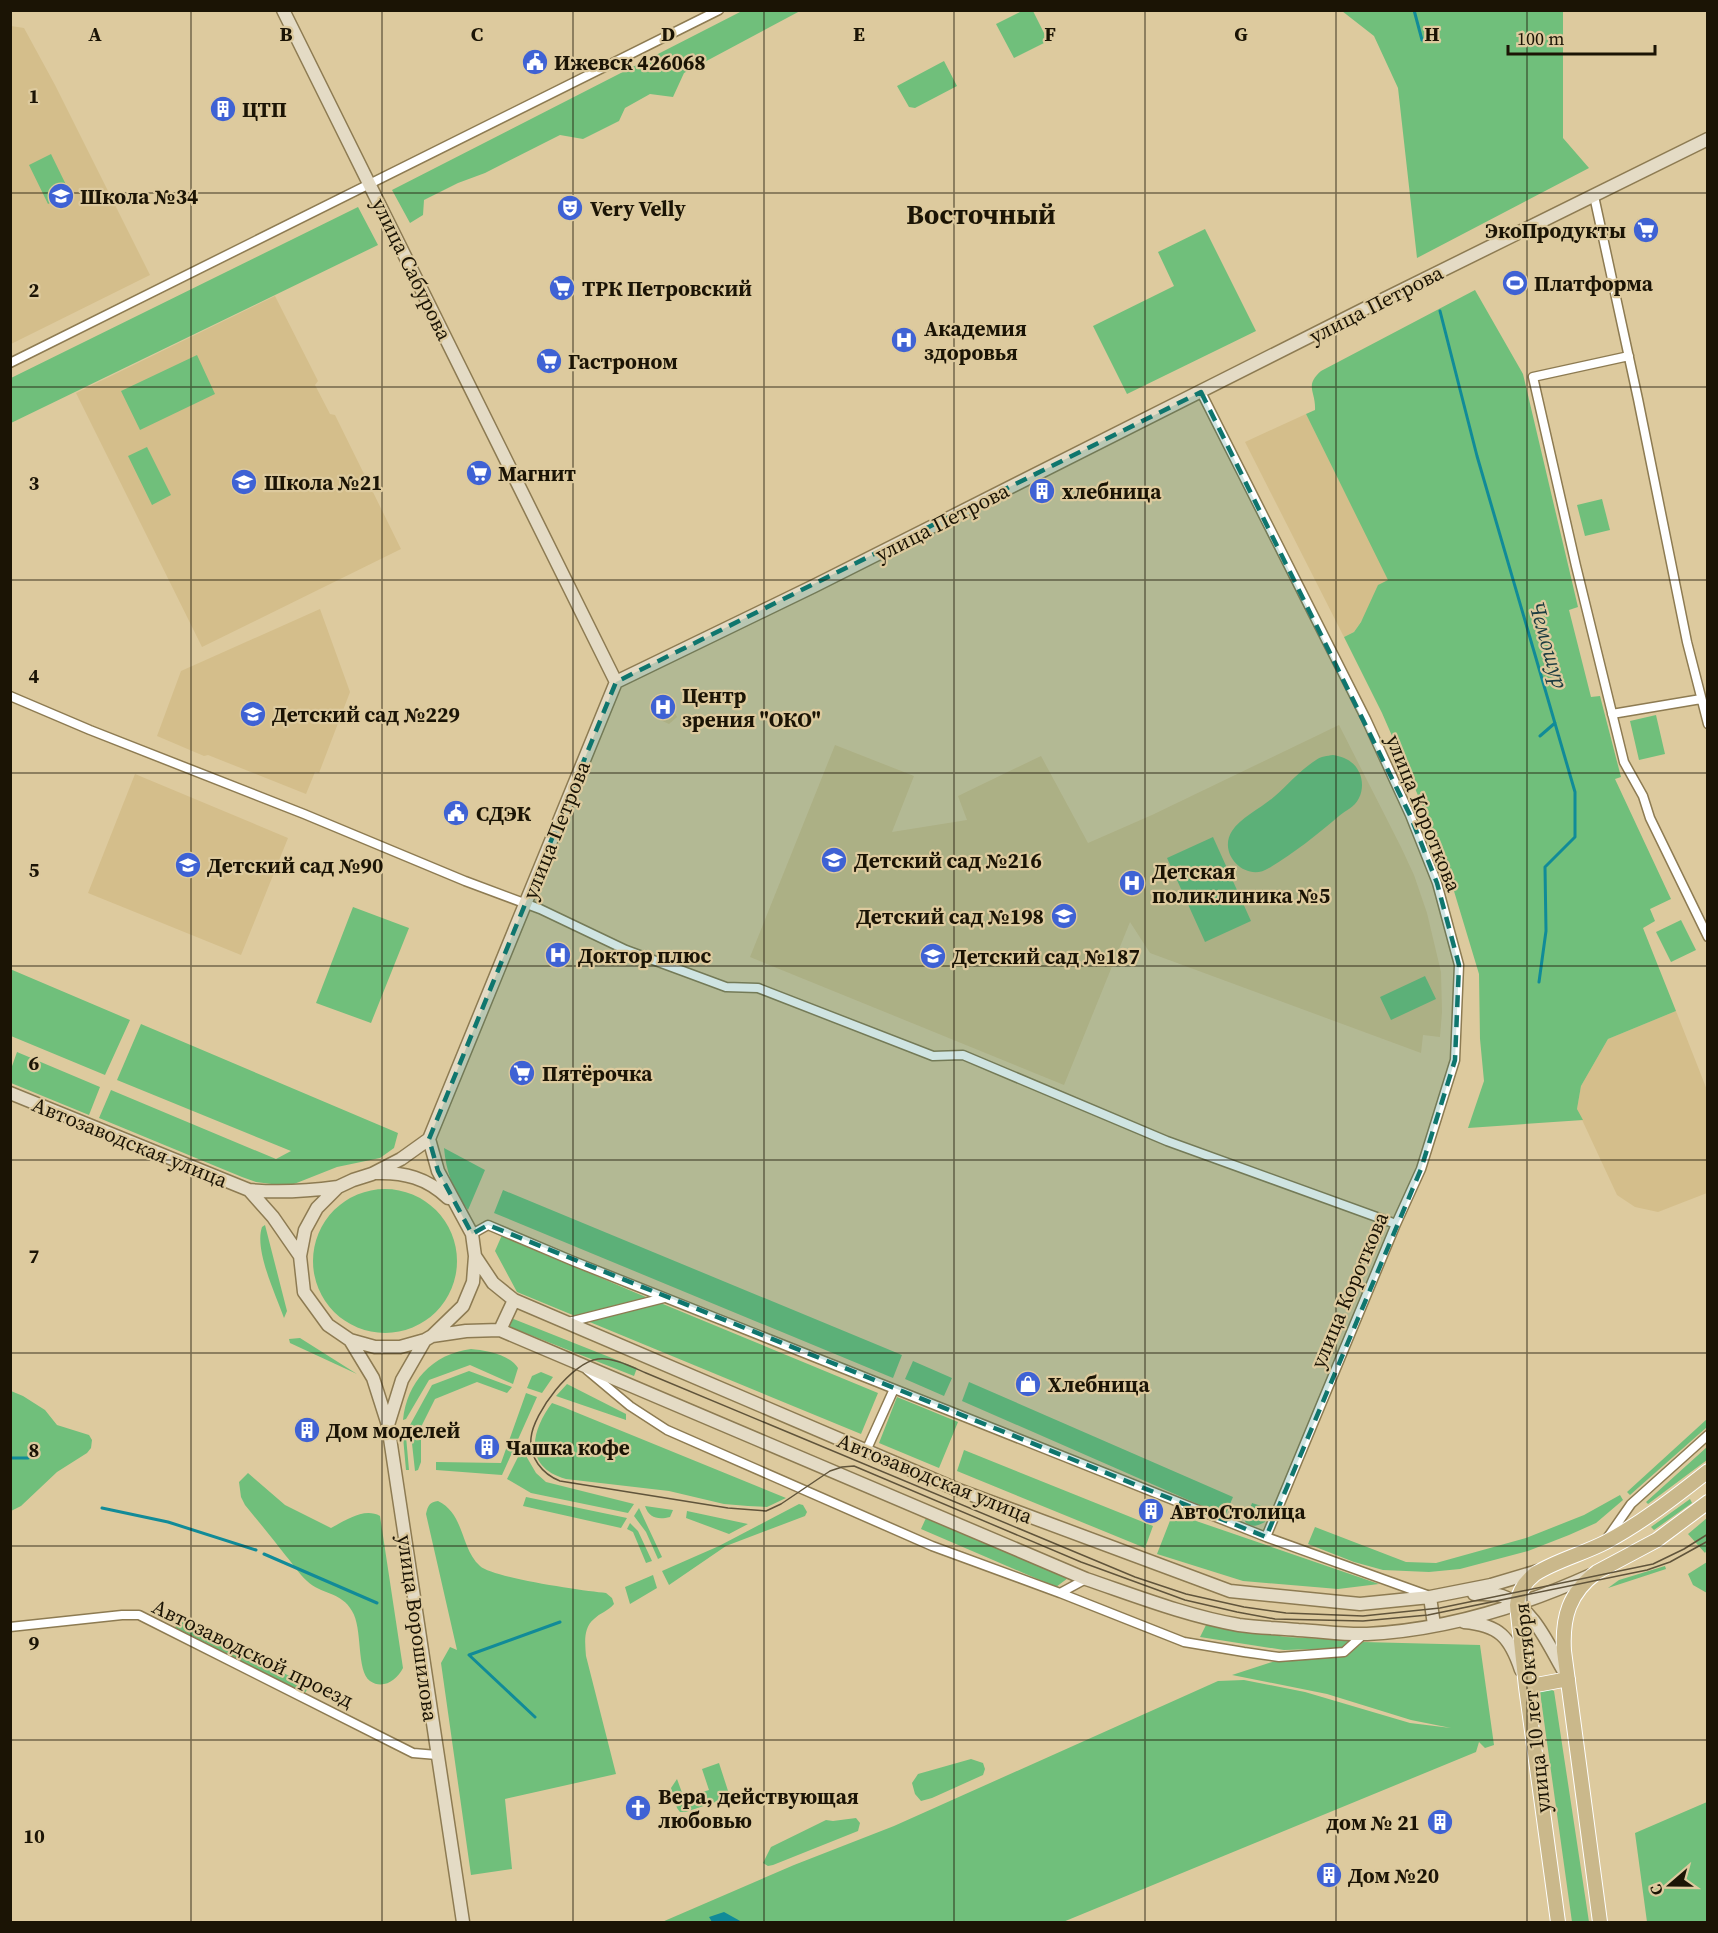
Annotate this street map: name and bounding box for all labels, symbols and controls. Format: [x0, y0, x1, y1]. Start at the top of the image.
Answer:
scale bar [1508, 18, 1655, 56]
text: A [88, 20, 102, 48]
text: B [279, 20, 293, 48]
text: C [471, 20, 483, 48]
text: D [661, 20, 675, 48]
text: E [853, 20, 865, 48]
text: F [1044, 20, 1056, 48]
text: G [1234, 20, 1248, 48]
text: H [1424, 20, 1440, 48]
text: 100 m [1517, 26, 1564, 51]
public building icon: Ижевск 426068 [520, 47, 550, 77]
place label: Ижевск 426068 [554, 48, 706, 77]
text: 1 [29, 82, 39, 110]
building icon: ЦТП [208, 94, 238, 124]
place label: ЦТП [242, 95, 287, 124]
school or university icon: Школа №34 [46, 181, 76, 211]
place label: Школа №34 [80, 182, 198, 211]
street label: улица Сабурова [365, 193, 459, 345]
theatre icon: Very Velly [555, 193, 585, 223]
place label: Very Velly [590, 194, 686, 223]
district label: Восточный [906, 196, 1056, 233]
supermarket icon: ЭкоПродукты [1631, 215, 1661, 245]
place label: ЭкоПродукты [1485, 216, 1626, 245]
street label: улица Петрова [1304, 258, 1448, 350]
sports icon: Платформа [1500, 268, 1530, 298]
place label: Платформа [1534, 269, 1654, 298]
supermarket icon: ТРК Петровский [547, 273, 577, 303]
place label: ТРК Петровский [582, 274, 752, 303]
text: 2 [29, 276, 40, 304]
place label: Академия здоровья [924, 314, 1027, 367]
hospital icon: Академия здоровья [889, 325, 919, 355]
supermarket icon: Гастроном [534, 346, 564, 376]
place label: Гастроном [568, 347, 678, 376]
supermarket icon: Магнит [464, 458, 494, 488]
place label: Магнит [498, 459, 576, 488]
school or university icon: Школа №21 [229, 467, 259, 497]
place label: Школа №21 [264, 468, 382, 497]
text: 3 [29, 469, 40, 497]
street label: улица Петрова [870, 476, 1014, 568]
building icon: хлебница [1027, 476, 1057, 506]
place label: хлебница [1062, 477, 1162, 506]
water label: Чемошур [1522, 598, 1576, 692]
text: 4 [29, 662, 40, 690]
place label: Центр зрения "ОКО" [682, 681, 821, 734]
hospital icon: Центр зрения "ОКО" [648, 692, 678, 722]
school or university icon: Детский сад №229 [238, 699, 268, 729]
place label: Детский сад №229 [272, 700, 460, 729]
street label: улица Короткова [1379, 730, 1469, 896]
street label: улица Петрова [515, 756, 597, 904]
public building icon: СДЭК [441, 798, 471, 828]
place label: СДЭК [476, 799, 531, 828]
school or university icon: Детский сад №216 [819, 845, 849, 875]
place label: Детский сад №216 [854, 846, 1042, 875]
school or university icon: Детский сад №90 [173, 850, 203, 880]
place label: Детский сад №90 [207, 851, 383, 880]
text: 5 [29, 856, 40, 884]
place label: Детская поликлиника №5 [1152, 857, 1330, 910]
hospital icon: Детская поликлиника №5 [1117, 868, 1147, 898]
school or university icon: Детский сад №198 [1049, 901, 1079, 931]
place label: Детский сад №198 [856, 902, 1044, 931]
hospital icon: Доктор плюс [543, 940, 573, 970]
place label: Доктор плюс [578, 941, 711, 970]
school or university icon: Детский сад №187 [918, 941, 948, 971]
place label: Детский сад №187 [952, 942, 1140, 971]
text: 6 [29, 1049, 40, 1077]
supermarket icon: Пятёрочка [507, 1058, 537, 1088]
place label: Пятёрочка [542, 1059, 653, 1088]
street label: Автозаводская улица [28, 1090, 232, 1195]
street label: улица Короткова [1303, 1207, 1395, 1373]
text: 7 [29, 1242, 40, 1270]
shop icon: Хлебница [1013, 1369, 1043, 1399]
place label: Хлебница [1048, 1370, 1150, 1399]
building icon: Дом моделей [292, 1415, 322, 1445]
place label: Дом моделей [326, 1416, 460, 1445]
street label: Автозаводская улица [833, 1426, 1037, 1531]
building icon: Чашка кофе [472, 1432, 502, 1462]
place label: Чашка кофе [506, 1433, 630, 1462]
text: 8 [29, 1436, 39, 1464]
building icon: АвтоСтолица [1136, 1496, 1166, 1526]
place label: АвтоСтолица [1170, 1497, 1306, 1526]
street label: улица Ворошилова [391, 1533, 446, 1724]
street label: Автозаводской проезд [147, 1592, 359, 1714]
street label: улица 10 лет Октября [1507, 1601, 1557, 1815]
text: 9 [29, 1629, 40, 1657]
place label: Вера, действующая любовью [658, 1782, 859, 1835]
church icon: Вера, действующая любовью [623, 1793, 653, 1823]
building icon: дом № 21 [1425, 1807, 1455, 1837]
place label: дом № 21 [1326, 1808, 1420, 1837]
text: 10 [23, 1822, 45, 1850]
north arrow [1640, 1855, 1700, 1915]
building icon: Дом №20 [1314, 1860, 1344, 1890]
place label: Дом №20 [1348, 1861, 1439, 1890]
text: С [1644, 1882, 1668, 1899]

